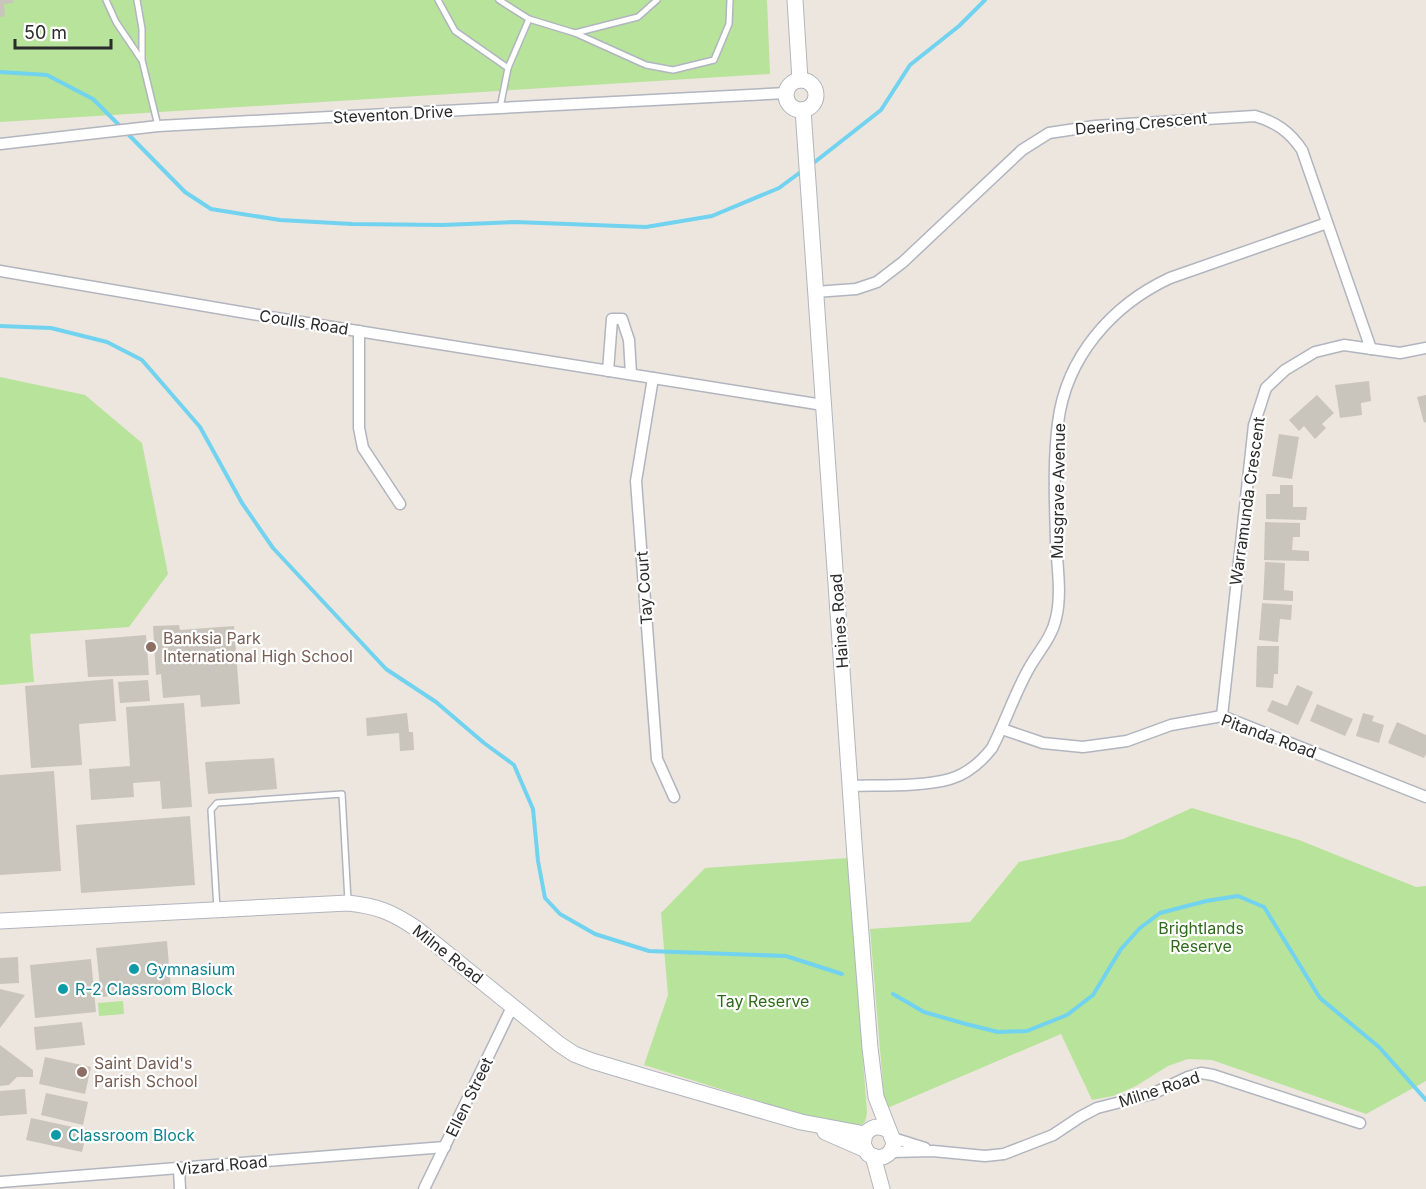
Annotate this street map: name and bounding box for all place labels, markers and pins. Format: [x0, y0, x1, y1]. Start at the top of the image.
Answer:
place label: Banksia Park International High School [163, 628, 353, 666]
marker: Banksia Park International High School [144, 640, 158, 654]
place label: Gymnasium [146, 959, 235, 979]
marker: Gymnasium [127, 962, 141, 976]
place label: R-2 Classroom Block [75, 979, 233, 999]
marker: R-2 Classroom Block [56, 982, 70, 996]
place label: Saint David's Parish School [94, 1053, 198, 1091]
marker: Saint David's Parish School [75, 1065, 89, 1079]
place label: Classroom Block [68, 1125, 195, 1145]
marker: Classroom Block [49, 1128, 63, 1142]

